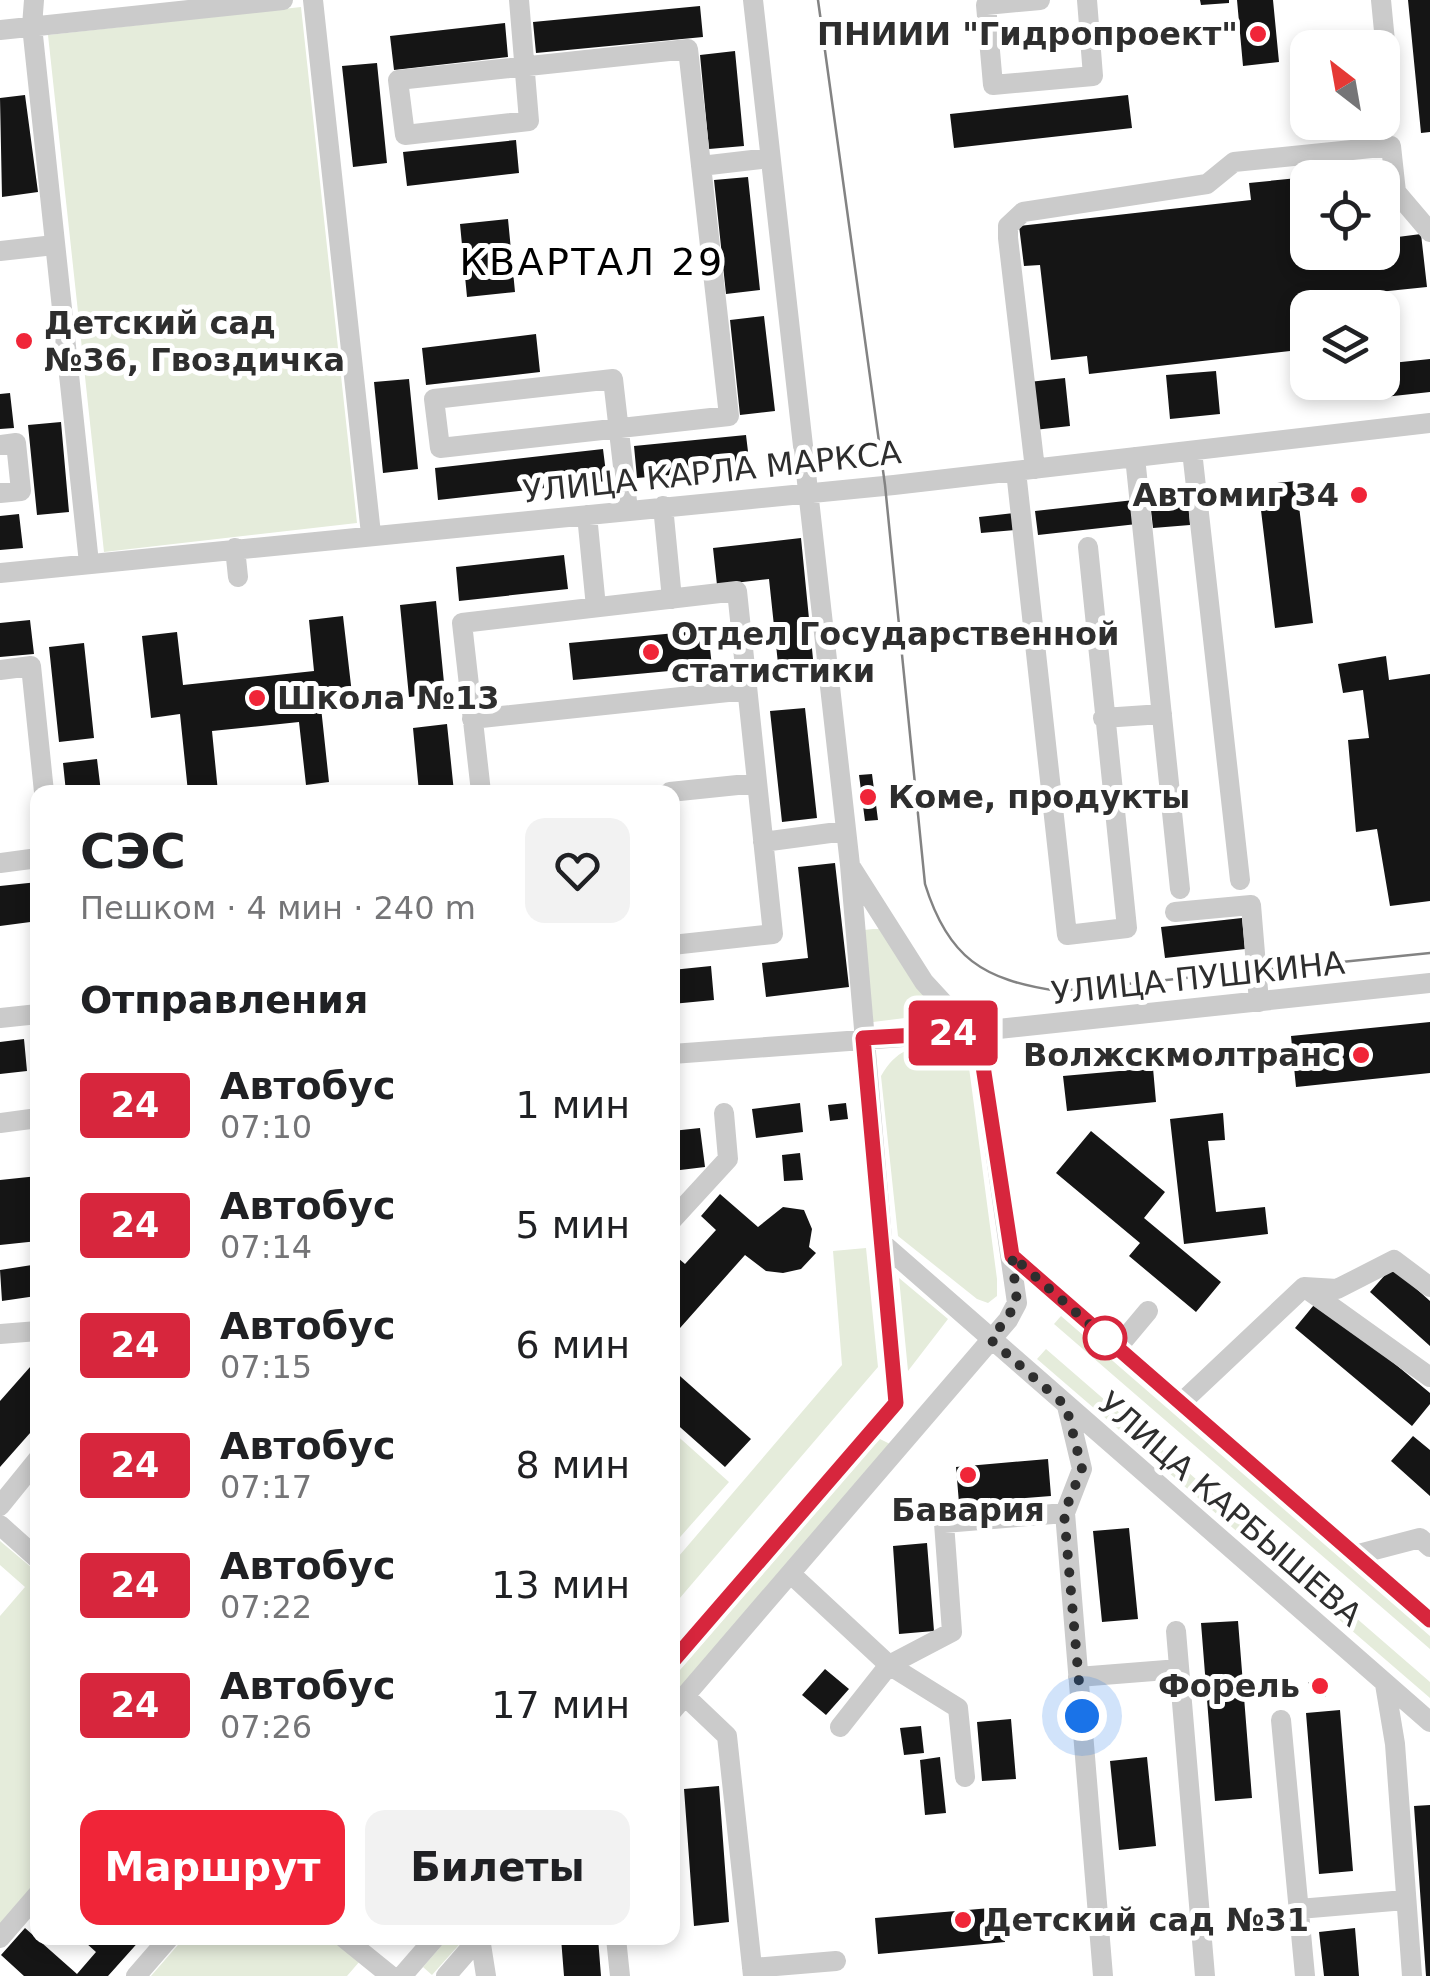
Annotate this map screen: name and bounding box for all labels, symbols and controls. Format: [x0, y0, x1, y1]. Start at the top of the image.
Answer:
place label: ПНИИИ "Гидропроект" [817, 15, 1238, 53]
marker: ПНИИИ "Гидропроект" [1247, 23, 1269, 45]
north arrow [1290, 30, 1400, 140]
map controls [1290, 30, 1400, 400]
button: locate [1290, 160, 1400, 270]
district label: КВАРТАЛ 29 [459, 240, 725, 284]
button: layers [1290, 290, 1400, 400]
place label: Детский сад №36, Гвоздичка [44, 304, 345, 379]
marker: Детский сад №36, Гвоздичка [13, 330, 35, 352]
street label: УЛИЦА КАРЛА МАРКСА [521, 433, 903, 511]
place label: Автомиг 34 [1132, 476, 1339, 514]
marker: Автомиг 34 [1348, 484, 1370, 506]
place label: Отдел Государственной статистики [671, 615, 1120, 690]
marker: Отдел Государственной статистики [640, 641, 662, 663]
place label: Школа №13 [277, 679, 499, 717]
marker: Школа №13 [246, 687, 268, 709]
place label: Коме, продукты [888, 778, 1190, 816]
marker: Коме, продукты [857, 786, 879, 808]
button: heart [525, 818, 630, 923]
text: СЭС [80, 823, 186, 879]
text: Пешком · 4 мин · 240 m [80, 889, 476, 927]
street label: УЛИЦА ПУШКИНА [1049, 944, 1347, 1012]
text: Отправления [80, 978, 368, 1022]
line badge: 24 [908, 1000, 998, 1066]
text: 24 [929, 1013, 977, 1053]
place label: Волжскмолтранс [1023, 1036, 1341, 1074]
marker: Волжскмолтранс [1350, 1044, 1372, 1066]
text: Автобус [220, 1064, 395, 1108]
text: 1 мин [516, 1083, 630, 1127]
text: 24 [111, 1085, 159, 1125]
text: 07:10 [220, 1108, 312, 1146]
text: Автобус [220, 1184, 395, 1228]
text: 5 мин [516, 1203, 630, 1247]
text: 24 [111, 1205, 159, 1245]
text: 07:14 [220, 1228, 312, 1266]
text: Автобус [220, 1304, 395, 1348]
unlabelled marker [1084, 1317, 1126, 1359]
text: 6 мин [516, 1323, 630, 1367]
text: 24 [111, 1325, 159, 1365]
text: 07:15 [220, 1348, 312, 1386]
street label: УЛИЦА КАРБЫШЕВА [1090, 1384, 1370, 1634]
text: Автобус [220, 1424, 395, 1468]
text: 8 мин [516, 1443, 630, 1487]
text: 24 [111, 1445, 159, 1485]
marker: Бавария [957, 1464, 979, 1486]
text: 07:17 [220, 1468, 312, 1506]
place label: Бавария [891, 1491, 1045, 1529]
text: Автобус [220, 1544, 395, 1588]
text: 13 мин [491, 1563, 630, 1607]
text: 24 [111, 1565, 159, 1605]
text: 07:22 [220, 1588, 312, 1626]
text: Автобус [220, 1664, 395, 1708]
place label: Форель [1158, 1667, 1300, 1705]
marker: Форель [1309, 1675, 1331, 1697]
text: 17 мин [491, 1683, 630, 1727]
text: 24 [111, 1685, 159, 1725]
your location [1057, 1691, 1107, 1741]
text: 07:26 [220, 1708, 312, 1746]
button: Маршрут [80, 1810, 345, 1925]
button: Билеты [365, 1810, 630, 1925]
place label: Детский сад №31 [983, 1901, 1309, 1939]
marker: Детский сад №31 [952, 1909, 974, 1931]

